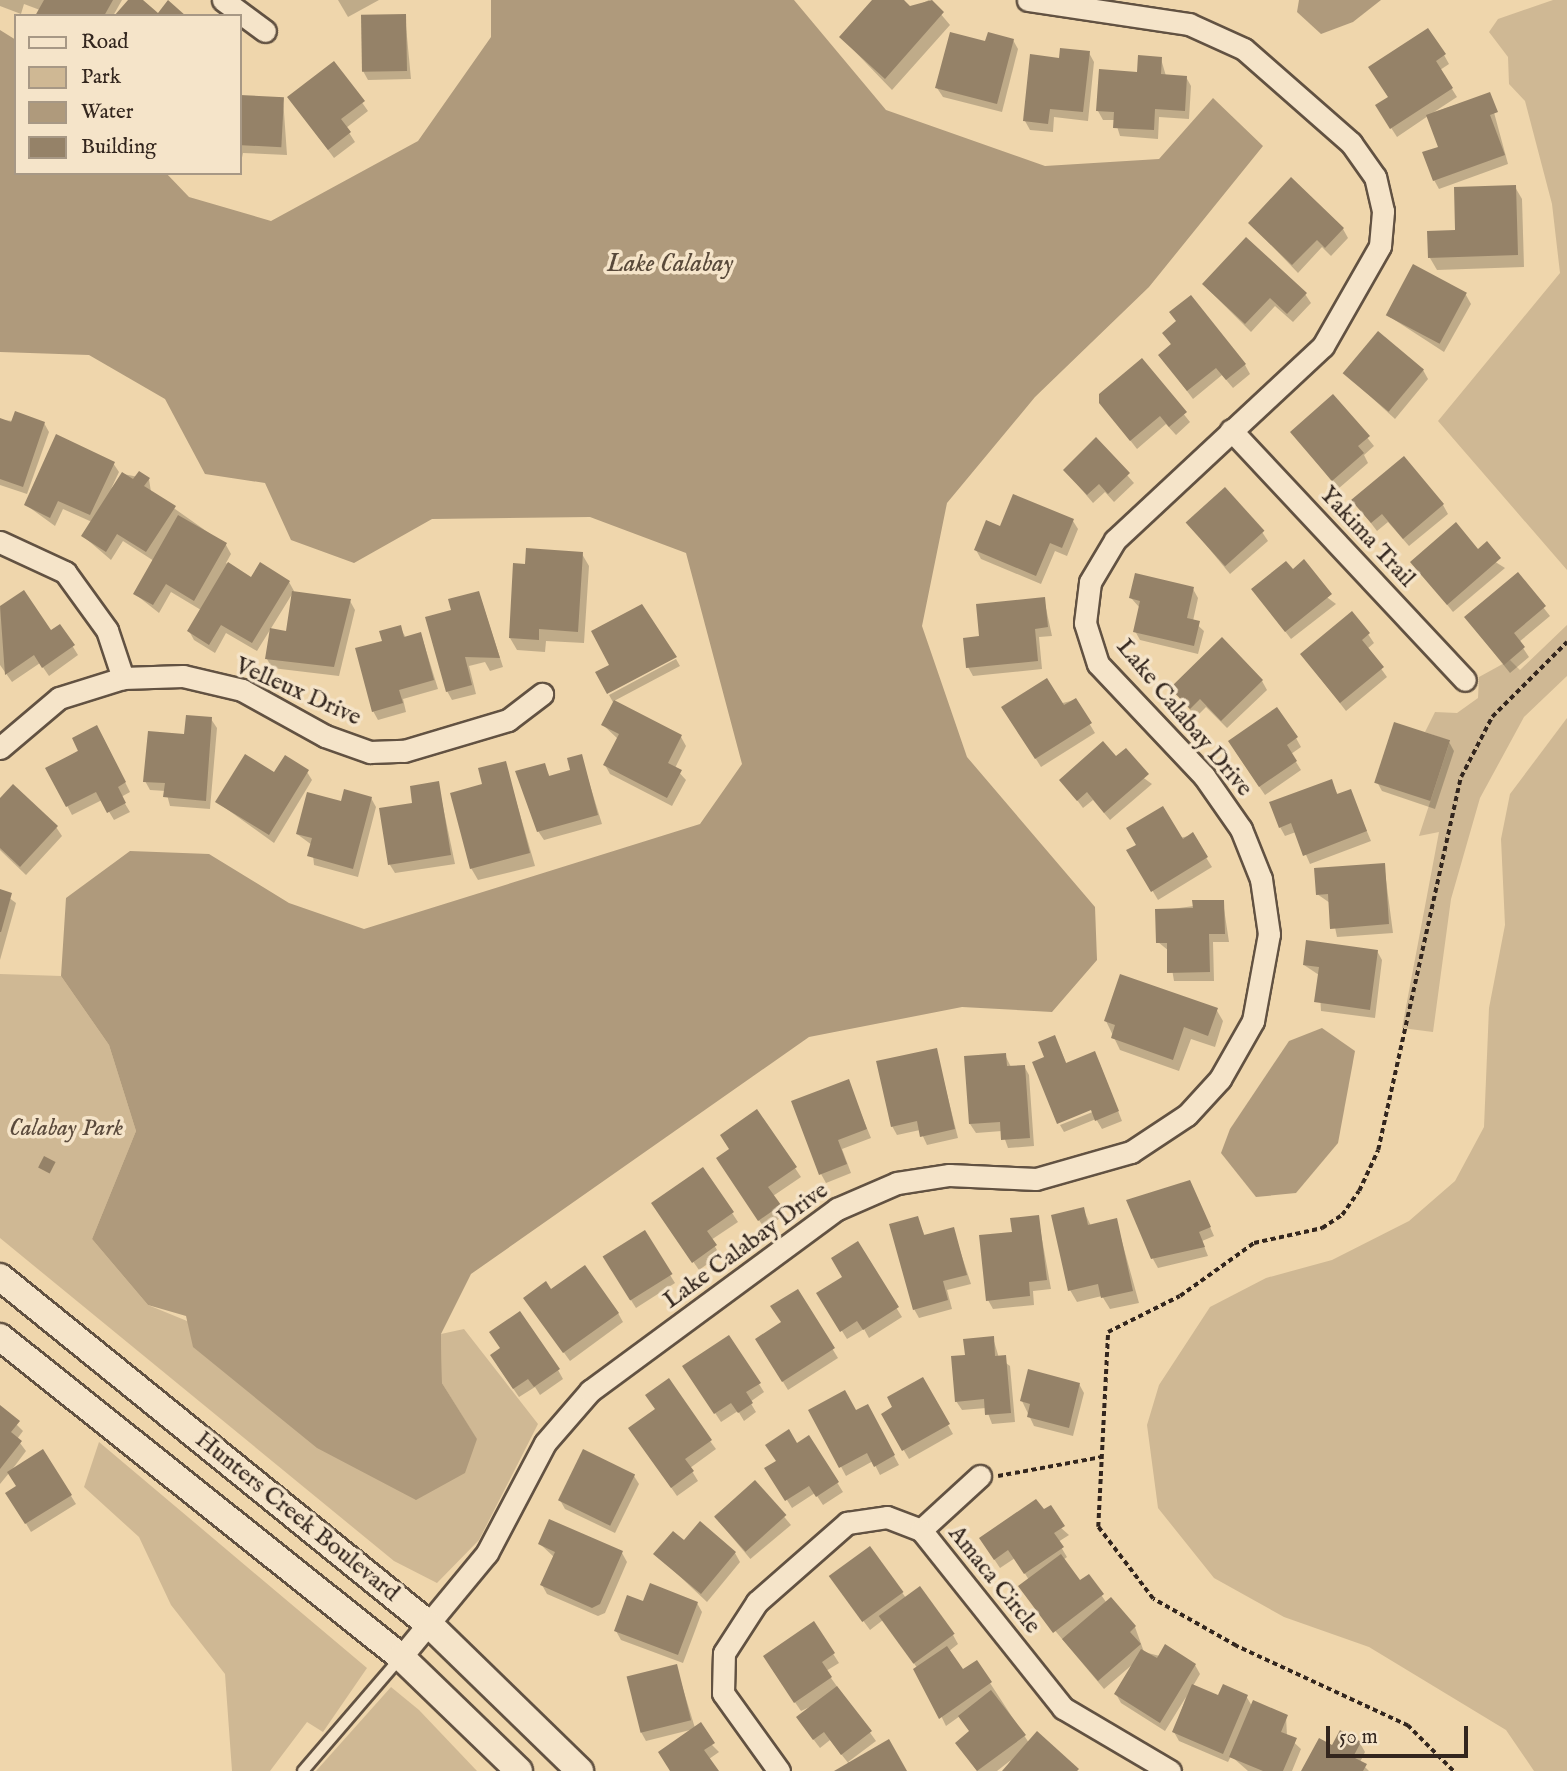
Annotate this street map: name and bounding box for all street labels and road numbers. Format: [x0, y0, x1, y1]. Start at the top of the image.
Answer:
street label: Yakima Trail [1313, 481, 1421, 593]
street label: Lake Calabay Drive [1110, 633, 1258, 803]
street label: Velleux Drive [231, 651, 365, 733]
street label: Lake Calabay Drive [658, 1177, 834, 1315]
street label: Hunters Creek Boulevard [189, 1426, 405, 1608]
street label: Amaca Circle [942, 1520, 1046, 1640]

